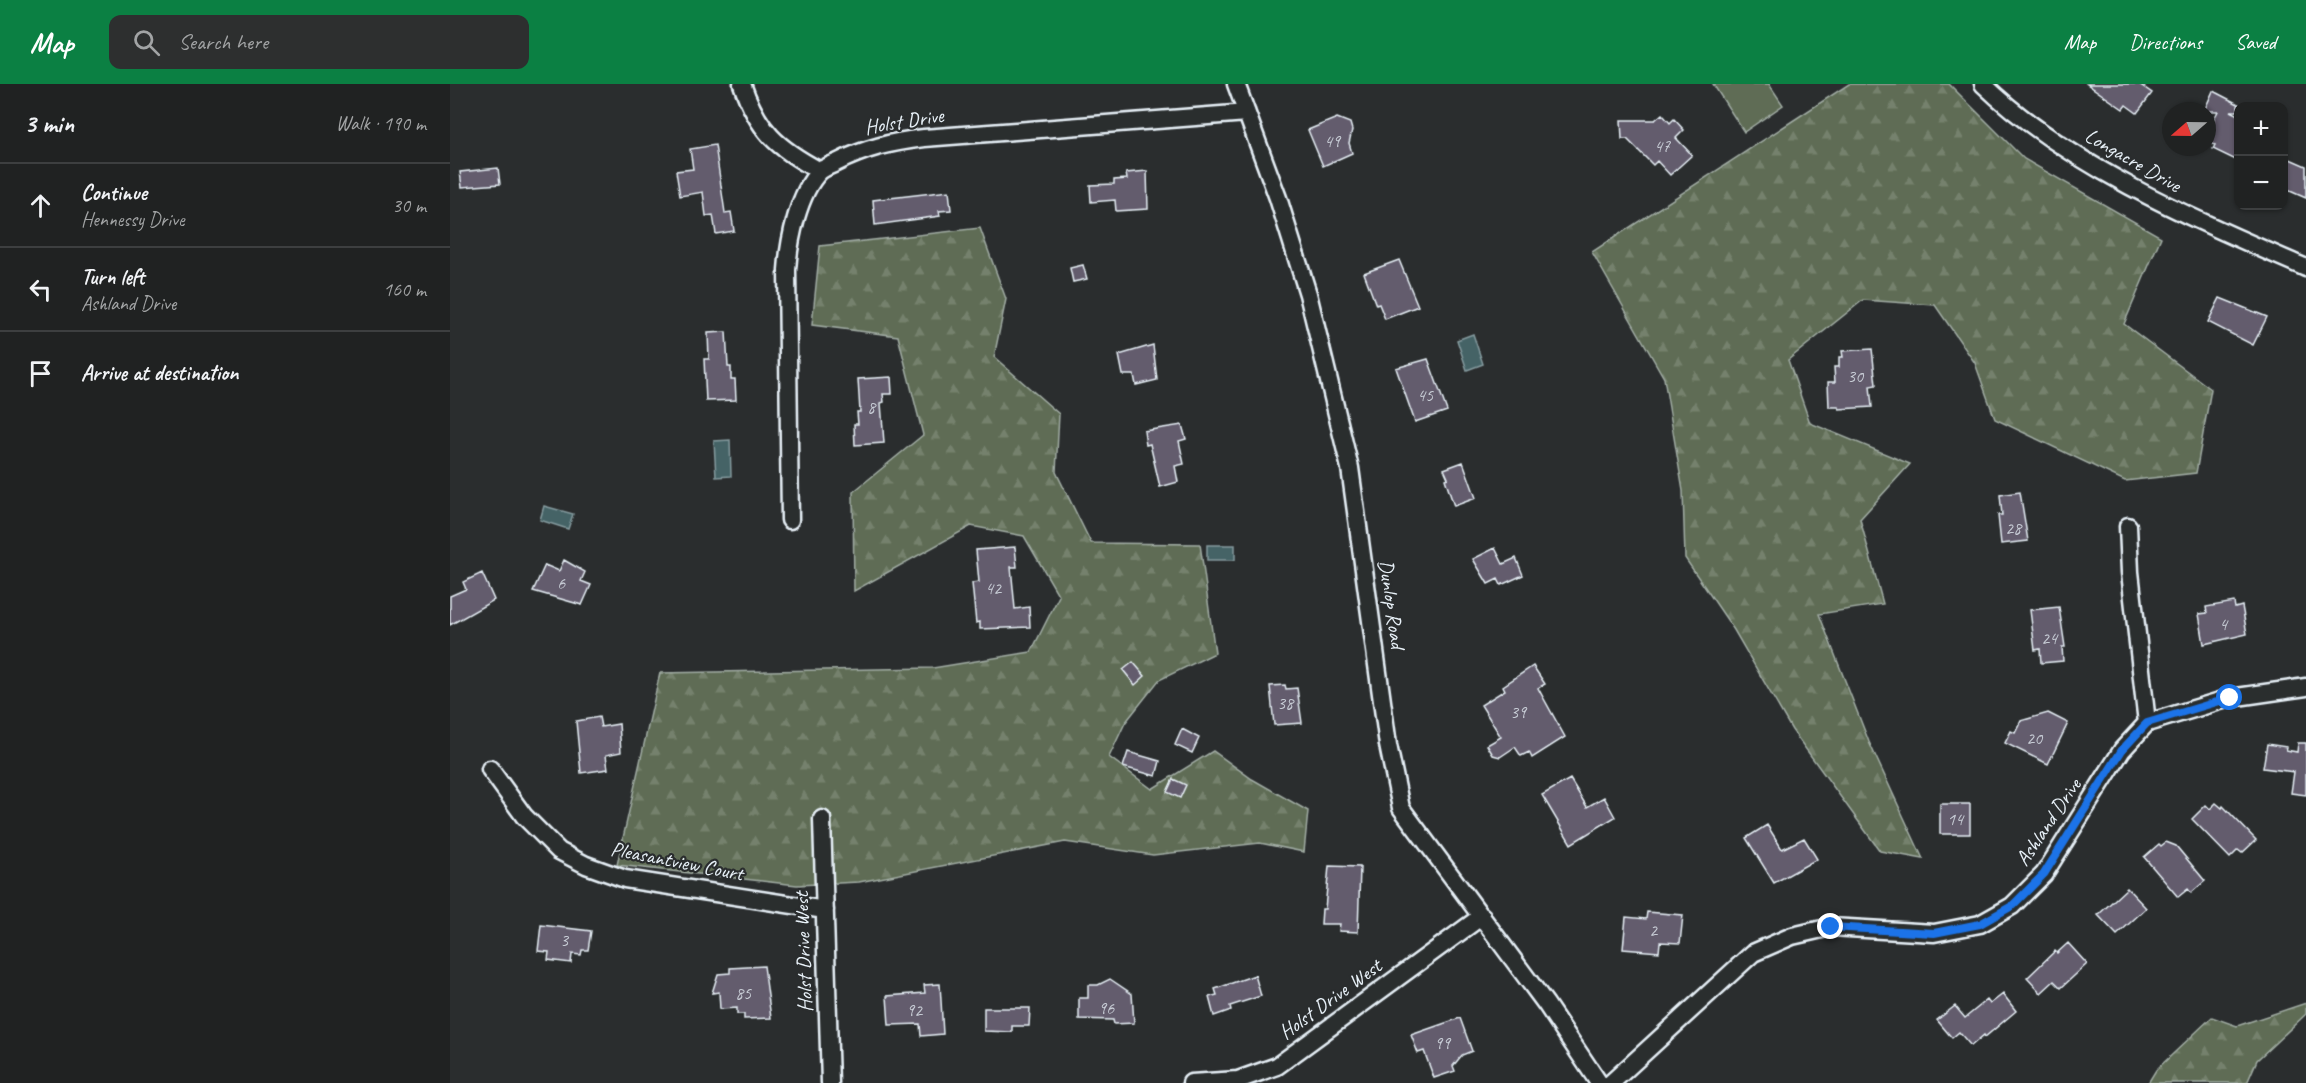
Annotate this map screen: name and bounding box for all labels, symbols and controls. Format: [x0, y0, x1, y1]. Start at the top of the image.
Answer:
search box [109, 15, 529, 69]
text: Map [30, 25, 73, 60]
icon: search [130, 26, 163, 59]
text: Search here [178, 28, 268, 56]
text: Map [2064, 29, 2096, 55]
text: Directions [2129, 29, 2202, 55]
text: Saved [2235, 29, 2276, 55]
street label: Holst Drive [863, 102, 946, 140]
north arrow [2162, 102, 2216, 156]
map controls [2234, 102, 2288, 210]
button: + [2234, 102, 2288, 156]
text: 3 min [24, 107, 74, 140]
text: Walk · 190 m [336, 111, 426, 136]
street label: Longacre Drive [2080, 122, 2187, 198]
house number: 49 [1324, 130, 1342, 152]
house number: 47 [1654, 135, 1671, 157]
button: − [2234, 156, 2288, 210]
text: Continue [81, 179, 147, 207]
icon: ahead [24, 189, 57, 222]
text: 30 m [392, 193, 426, 218]
text: Hennessy Drive [81, 207, 184, 232]
text: Turn left [81, 263, 145, 291]
icon: left [24, 273, 57, 306]
text: 160 m [383, 277, 426, 302]
text: Ashland Drive [81, 291, 176, 316]
icon: arrive [24, 357, 57, 390]
text: Arrive at destination [81, 359, 238, 387]
house number: 30 [1847, 365, 1865, 387]
house number: 45 [1417, 384, 1434, 406]
house number: 8 [867, 396, 877, 418]
house number: 28 [2005, 517, 2023, 539]
street label: Dunlop Road [1373, 558, 1412, 654]
house number: 6 [557, 572, 566, 594]
house number: 42 [985, 577, 1003, 599]
house number: 4 [2219, 613, 2229, 635]
house number: 24 [2041, 627, 2059, 649]
route start [2216, 684, 2242, 710]
house number: 38 [1277, 692, 1295, 714]
house number: 39 [1510, 701, 1528, 723]
house number: 20 [2026, 727, 2044, 749]
street label: Ashland Drive [2009, 772, 2087, 871]
house number: 14 [1947, 808, 1965, 830]
street label: Pleasantview Court [609, 835, 747, 887]
street label: Holst Drive West [788, 889, 818, 1013]
route end [1817, 913, 1843, 939]
house number: 2 [1649, 919, 1659, 941]
house number: 3 [560, 929, 570, 951]
street label: Holst Drive West [1274, 952, 1388, 1045]
house number: 85 [735, 982, 752, 1004]
house number: 96 [1098, 997, 1115, 1019]
house number: 92 [906, 999, 924, 1021]
house number: 99 [1434, 1032, 1452, 1054]

